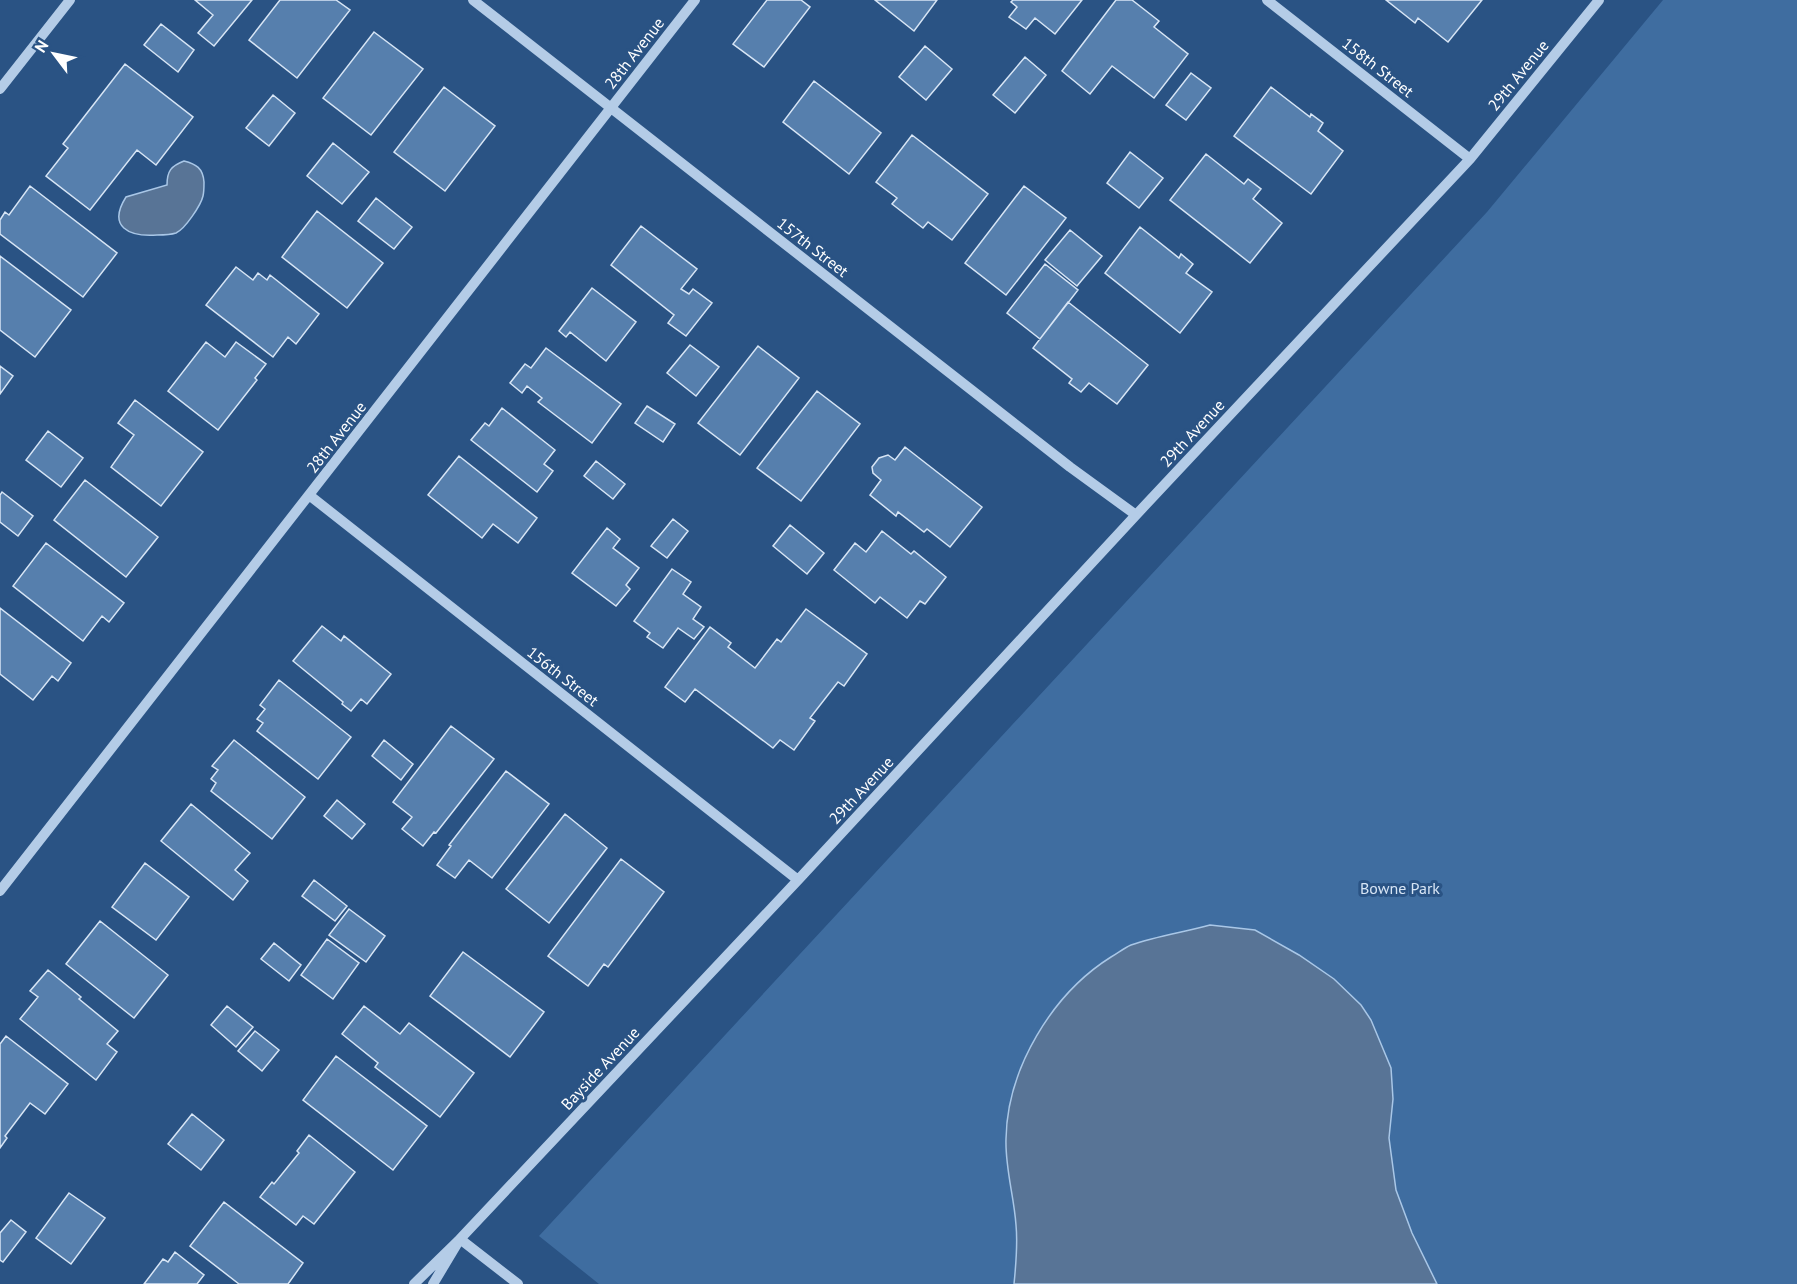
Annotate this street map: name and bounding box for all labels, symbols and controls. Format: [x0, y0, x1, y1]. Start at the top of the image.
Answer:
street label: 28th Avenue [600, 13, 668, 93]
north arrow [24, 24, 84, 84]
street label: 158th Street [1338, 33, 1418, 102]
text: N [30, 36, 53, 56]
street label: 29th Avenue [1483, 36, 1553, 114]
street label: 157th Street [773, 213, 853, 281]
street label: 29th Avenue [1156, 395, 1228, 471]
street label: 28th Avenue [302, 397, 370, 477]
street label: 156th Street [523, 642, 603, 711]
street label: 29th Avenue [825, 752, 897, 828]
park label: Bowne Park [1360, 878, 1440, 898]
street label: Bayside Avenue [556, 1022, 644, 1114]

